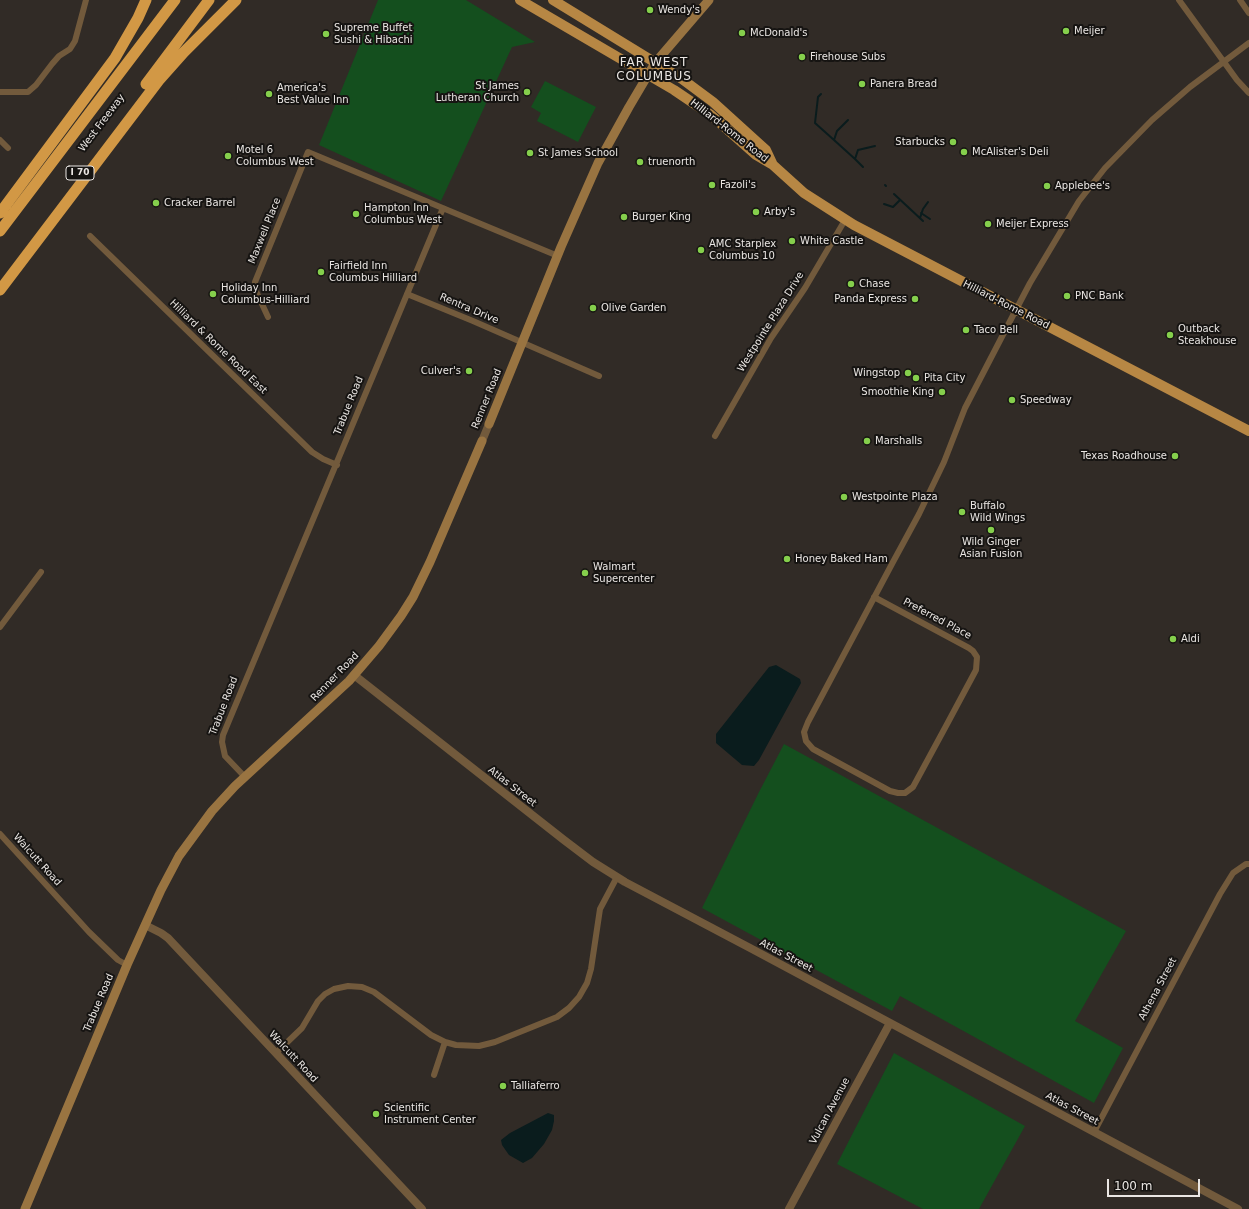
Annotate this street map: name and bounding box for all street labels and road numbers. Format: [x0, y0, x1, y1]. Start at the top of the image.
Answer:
street label: West Freeway [76, 92, 128, 154]
street label: Hilliard-Rome Road [688, 97, 770, 165]
road number: I 70 [66, 166, 94, 180]
street label: Maxwell Place [246, 196, 284, 266]
street label: Westpointe Plaza Drive [735, 270, 807, 374]
street label: Hilliard-Rome Road [961, 278, 1051, 332]
street label: Rentra Drive [438, 291, 500, 327]
street label: Hilliard & Rome Road East [167, 297, 269, 397]
street label: Renner Road [469, 367, 505, 431]
street label: Trabue Road [332, 375, 366, 437]
street label: Preferred Place [901, 596, 973, 642]
street label: Renner Road [309, 650, 361, 704]
street label: Trabue Road [207, 675, 241, 737]
street label: Atlas Street [485, 764, 539, 810]
street label: Walcutt Road [10, 831, 64, 889]
street label: Atlas Street [757, 937, 815, 975]
street label: Athena Street [1136, 956, 1180, 1022]
street label: Trabue Road [81, 972, 117, 1034]
street label: Walcutt Road [266, 1029, 320, 1085]
street label: Vulcan Avenue [807, 1076, 853, 1146]
street label: Atlas Street [1043, 1090, 1101, 1128]

